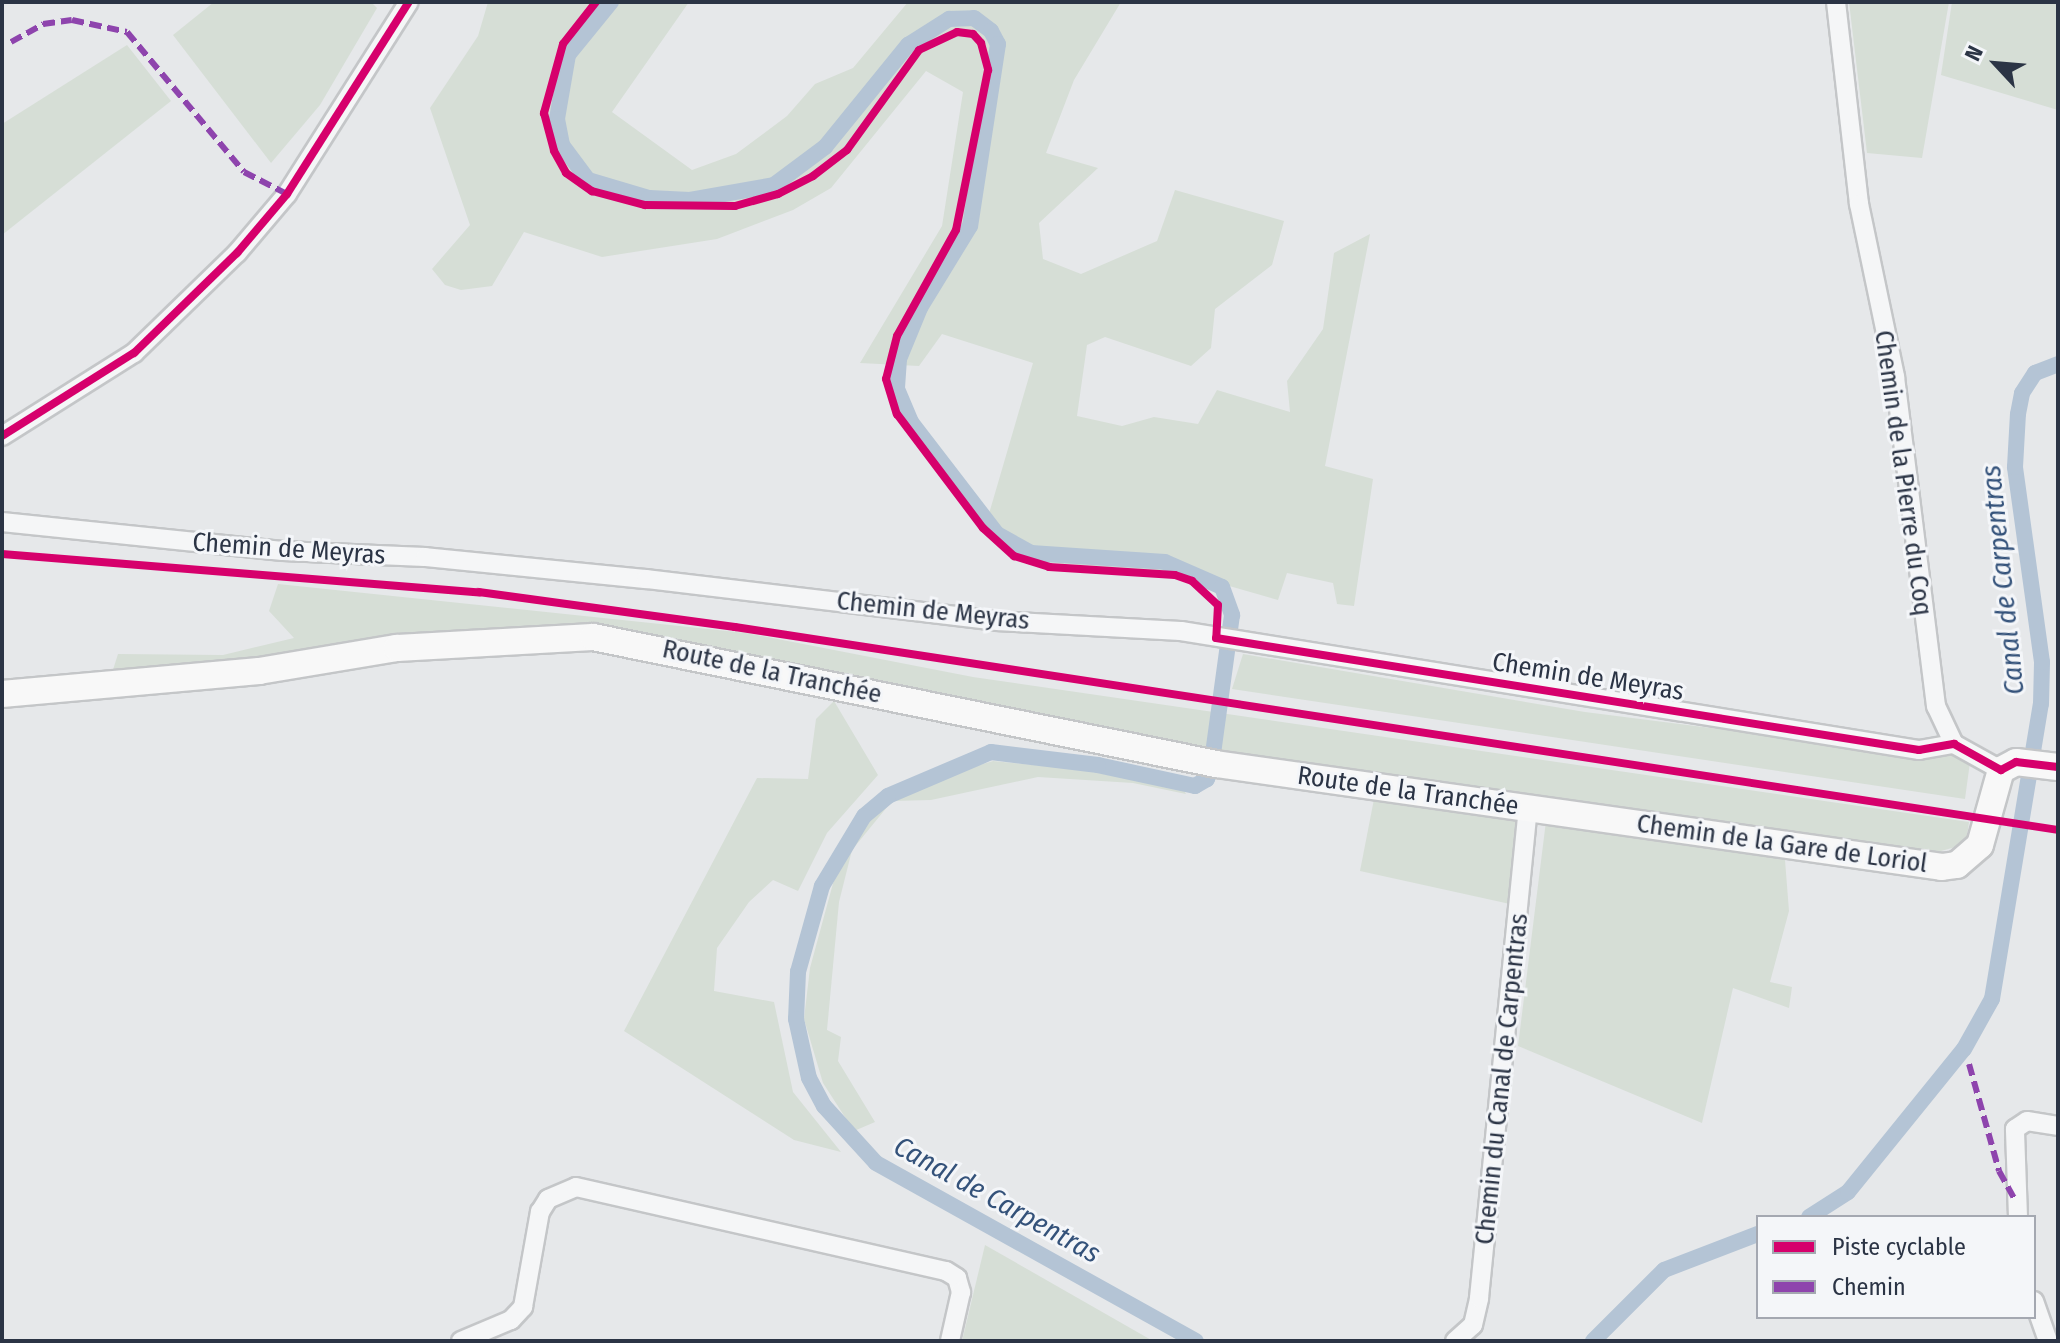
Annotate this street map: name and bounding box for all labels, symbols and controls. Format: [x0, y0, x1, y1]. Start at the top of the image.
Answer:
north arrow [1956, 24, 2036, 104]
text: N [1959, 41, 1989, 65]
street label: Chemin de la Pierre du Coq [1868, 328, 1938, 618]
water label: Canal de Carpentras [1974, 464, 2032, 696]
street label: Chemin de Meyras [191, 527, 387, 571]
street label: Chemin de Meyras [835, 585, 1031, 637]
street label: Route de la Tranchée [660, 634, 884, 710]
street label: Chemin de Meyras [1490, 646, 1686, 708]
street label: Route de la Tranchée [1295, 760, 1521, 822]
street label: Chemin de la Gare de Loriol [1635, 808, 1929, 880]
street label: Chemin du Canal de Carpentras [1469, 912, 1535, 1246]
water label: Canal de Carpentras [888, 1129, 1106, 1271]
legend [1756, 1215, 2036, 1319]
text: Piste cyclable [1832, 1233, 1966, 1261]
text: Chemin [1832, 1273, 1906, 1301]

